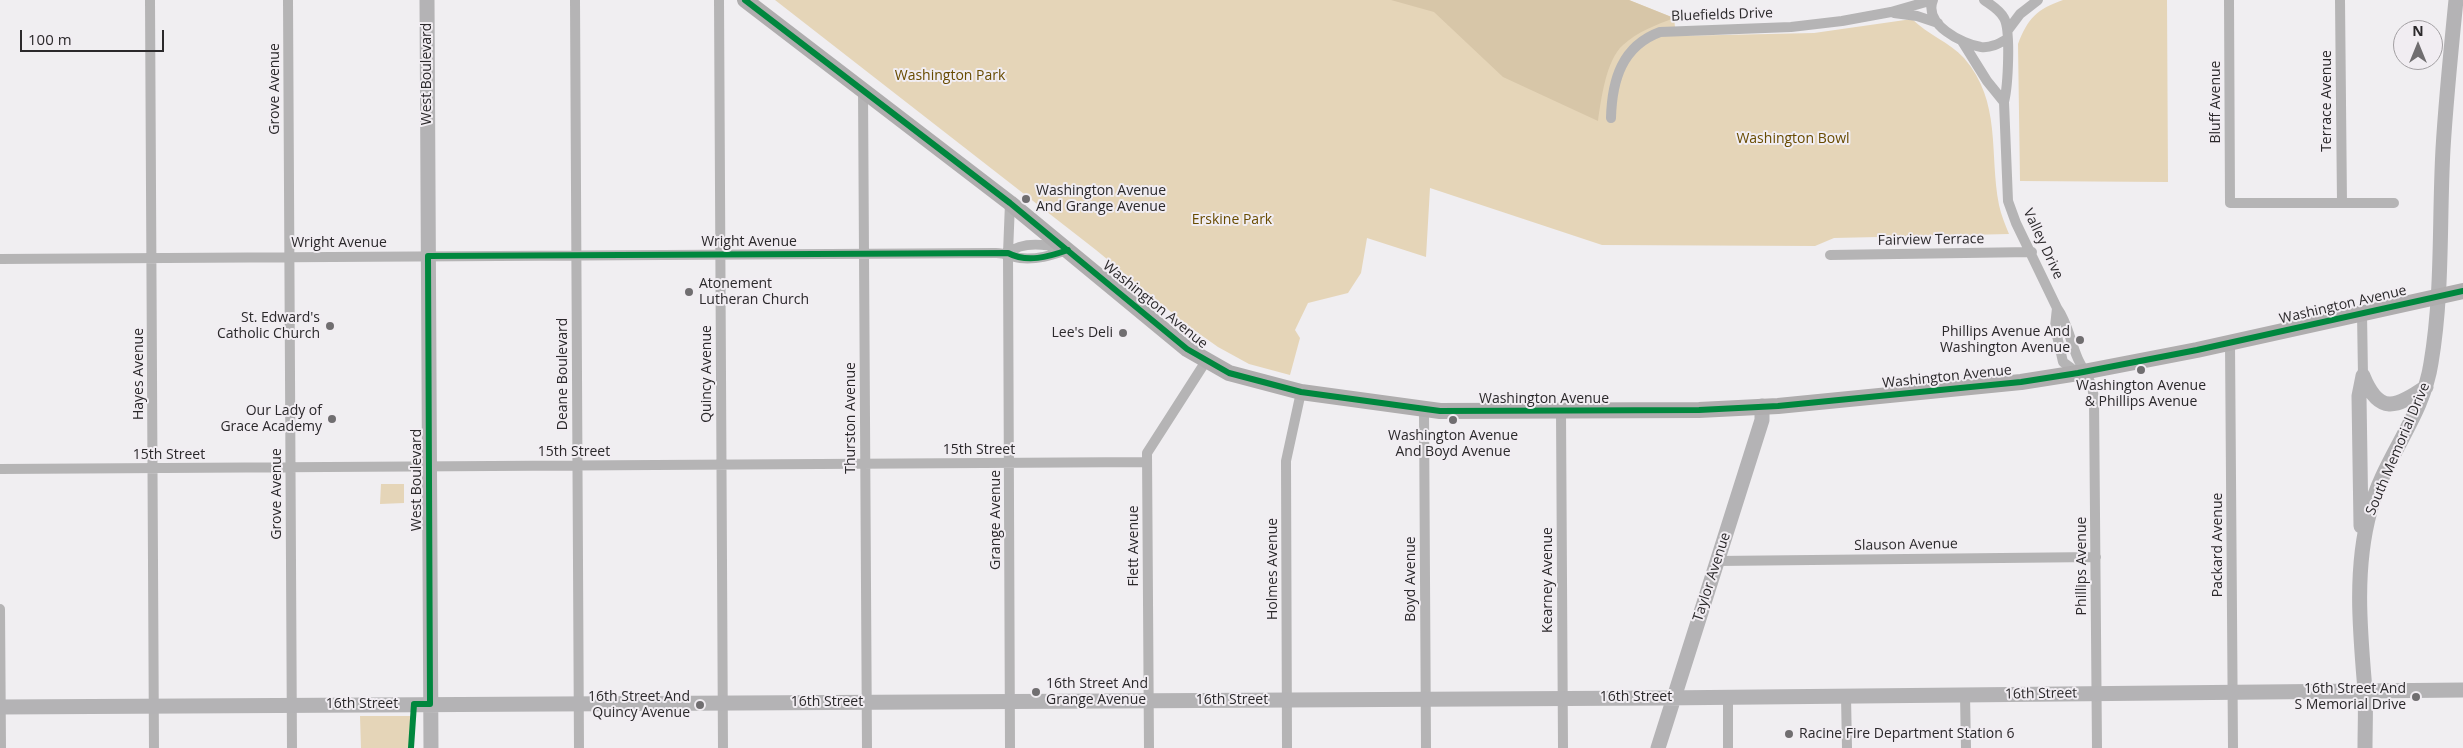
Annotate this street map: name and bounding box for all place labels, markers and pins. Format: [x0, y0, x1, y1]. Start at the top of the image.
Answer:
place label: Washington Avenue And Grange Avenue [1036, 183, 1166, 216]
marker: Washington Avenue And Grange Avenue [1020, 193, 1032, 205]
place label: Atonement Lutheran Church [699, 276, 809, 308]
marker: Atonement Lutheran Church [683, 286, 695, 298]
place label: St. Edward's Catholic Church [217, 310, 320, 342]
marker: St. Edward's Catholic Church [324, 320, 336, 332]
place label: Phillips Avenue And Washington Avenue [1940, 324, 2070, 357]
place label: Lee's Deli [1052, 325, 1113, 341]
marker: Lee's Deli [1117, 327, 1129, 339]
marker: Phillips Avenue And Washington Avenue [2074, 334, 2086, 346]
marker: Washington Avenue & Phillips Avenue [2135, 364, 2147, 376]
place label: Washington Avenue & Phillips Avenue [2076, 378, 2206, 411]
place label: Our Lady of Grace Academy [220, 403, 322, 436]
marker: Our Lady of Grace Academy [326, 413, 338, 425]
marker: Washington Avenue And Boyd Avenue [1447, 414, 1459, 426]
place label: Washington Avenue And Boyd Avenue [1388, 428, 1518, 461]
place label: 16th Street And Grange Avenue [1046, 676, 1148, 709]
place label: 16th Street And S Memorial Drive [2294, 681, 2406, 714]
marker: 16th Street And Grange Avenue [1030, 686, 1042, 698]
place label: 16th Street And Quincy Avenue [588, 689, 690, 722]
marker: 16th Street And S Memorial Drive [2410, 691, 2422, 703]
marker: 16th Street And Quincy Avenue [694, 699, 706, 711]
place label: Racine Fire Department Station 6 [1799, 726, 2014, 742]
marker: Racine Fire Department Station 6 [1783, 728, 1795, 740]

